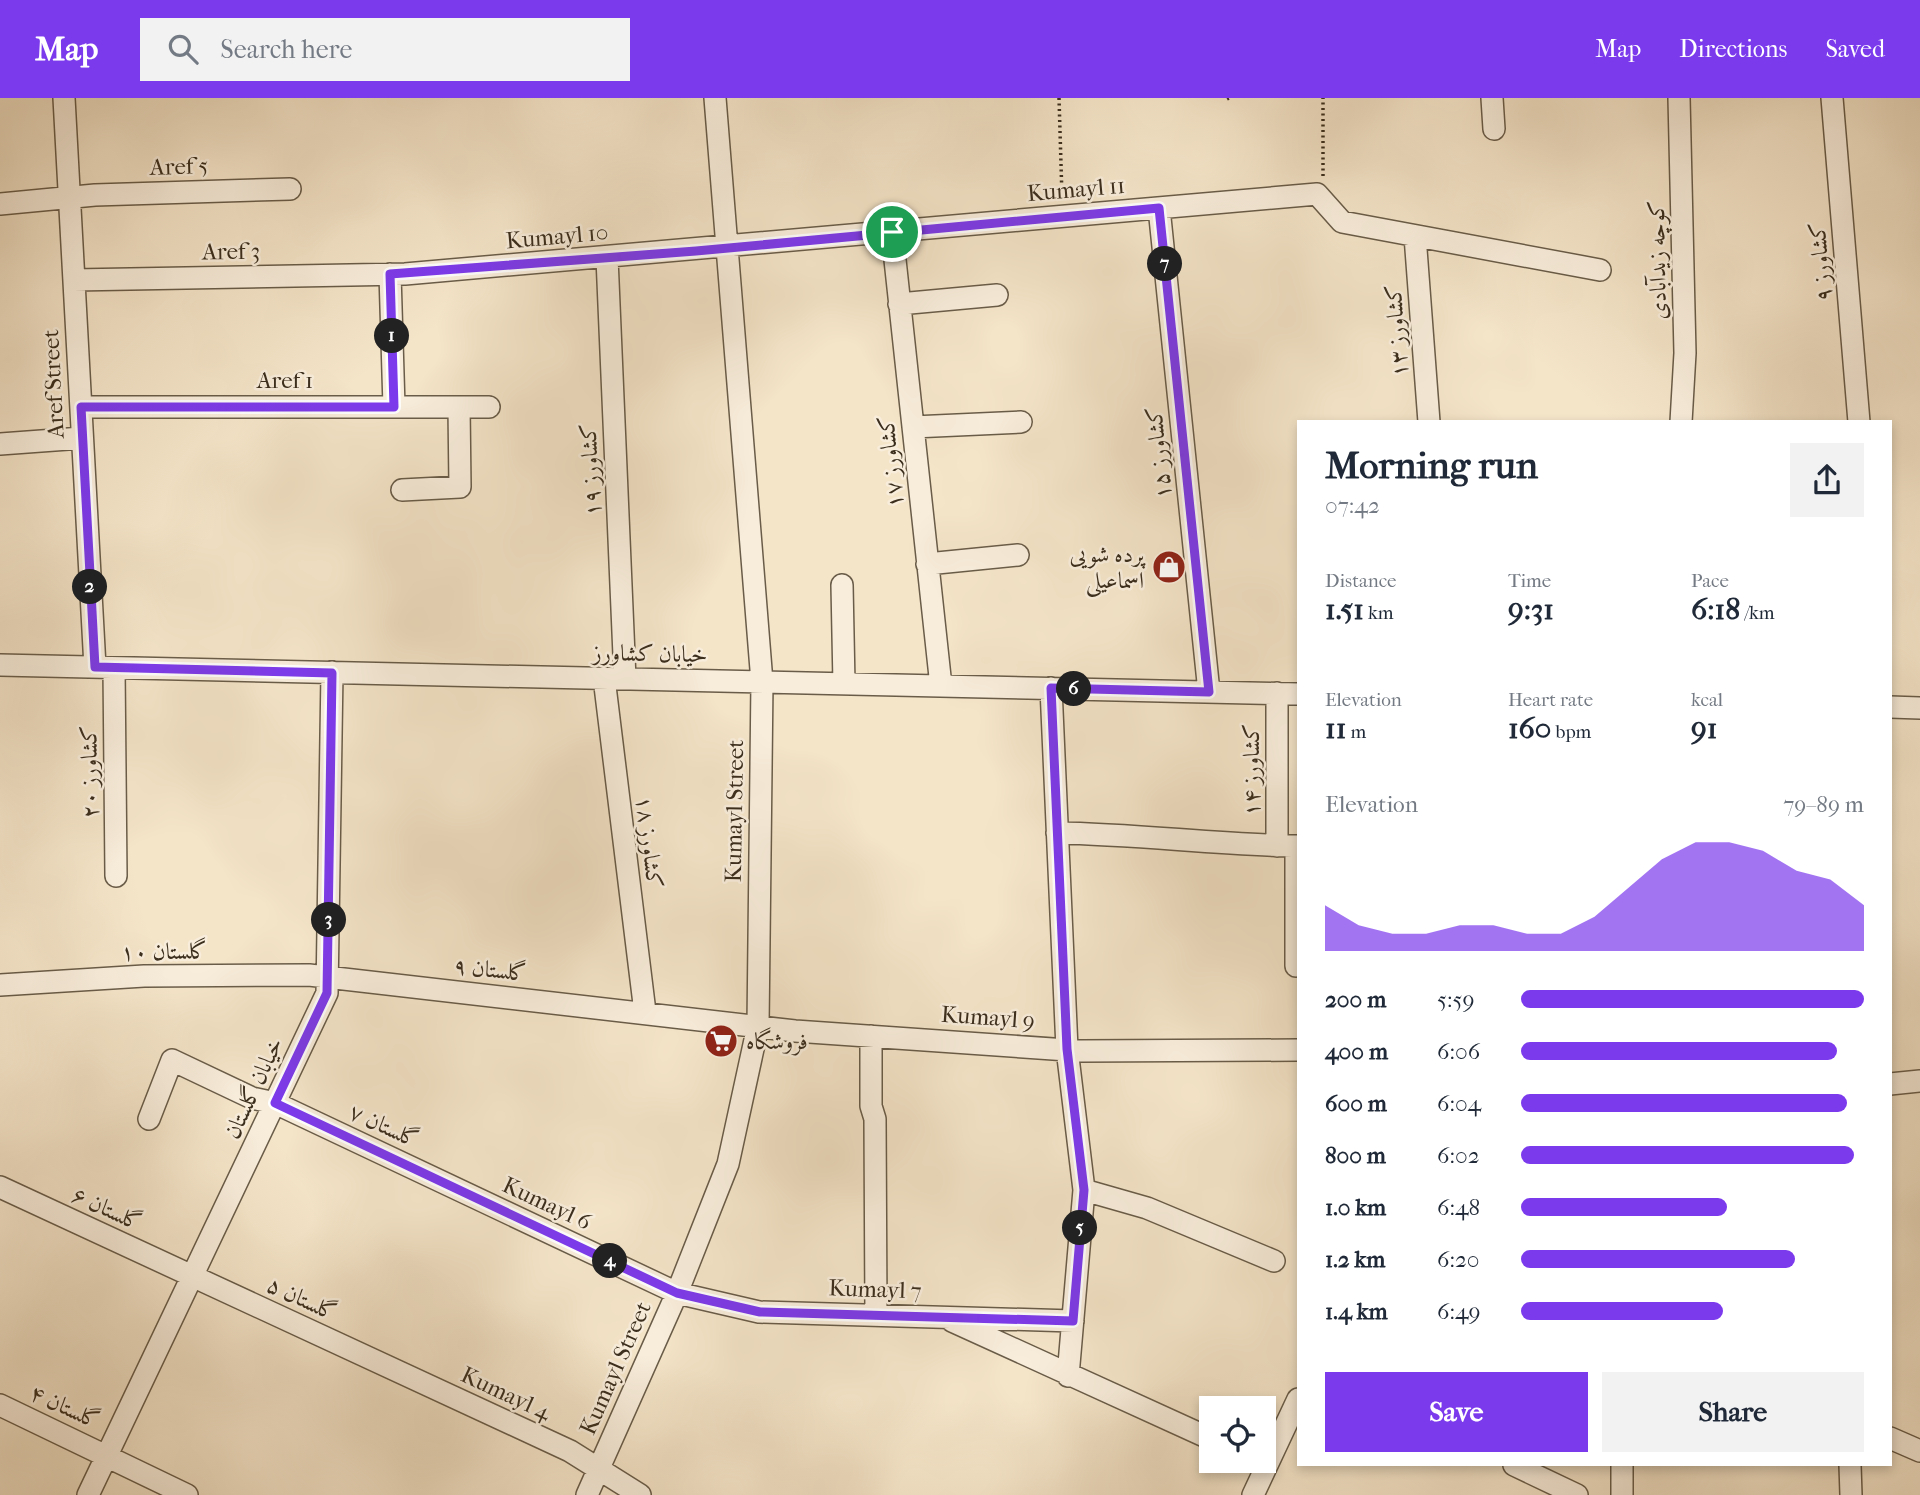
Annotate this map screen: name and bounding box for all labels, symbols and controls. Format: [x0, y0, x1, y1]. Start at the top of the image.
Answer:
search box [140, 18, 630, 81]
text: Map [35, 30, 98, 69]
icon: search [164, 30, 202, 68]
text: Search here [220, 34, 352, 65]
text: Map [1595, 35, 1641, 63]
text: Directions [1679, 35, 1787, 63]
text: Saved [1825, 35, 1885, 63]
street label: Aref 5 [148, 152, 209, 181]
street label: Kumayl 11 [1026, 172, 1126, 207]
street label: کوچه زیدآبادی [1643, 200, 1674, 320]
pin [862, 202, 922, 262]
icon: arrive [873, 213, 911, 251]
street label: Kumayl 10 [505, 219, 609, 254]
street label: کشاورز ۹ [1804, 221, 1837, 303]
street label: Aref 3 [201, 237, 260, 266]
pin: 7 [1148, 246, 1182, 282]
text: 7 [1160, 252, 1169, 274]
street label: کشاورز ۱۳ [1380, 284, 1413, 378]
pin: 1 [374, 318, 410, 354]
text: 1 [388, 324, 395, 346]
street label: Aref Street [37, 329, 70, 440]
street label: Aref 1 [256, 367, 313, 394]
street label: کشاورز ۱۵ [1140, 405, 1177, 501]
street label: کشاورز ۱۷ [872, 414, 909, 510]
street label: کشاورز ۱۹ [575, 423, 606, 517]
text: Morning run [1325, 443, 1538, 488]
button: share [1790, 443, 1864, 517]
text: 07:42 [1325, 492, 1380, 519]
place label: پرده شویی اسماعیلی [1070, 541, 1146, 598]
shop icon: پرده شویی اسماعیلی [1150, 548, 1188, 586]
pin: 2 [72, 570, 108, 604]
text: Distance [1325, 570, 1396, 592]
text: Time [1508, 570, 1551, 592]
text: Pace [1691, 570, 1729, 592]
text: 2 [85, 575, 94, 597]
text: 1.51 [1325, 592, 1364, 627]
text: 9:31 [1508, 592, 1554, 627]
text: 6:18 [1691, 592, 1740, 627]
text: km [1364, 602, 1394, 624]
text: /km [1740, 602, 1775, 624]
street label: خیابان کشاورز [590, 639, 708, 668]
pin: 6 [1056, 672, 1092, 706]
text: 6 [1068, 677, 1079, 699]
text: Elevation [1325, 689, 1402, 711]
text: Heart rate [1508, 689, 1593, 711]
text: kcal [1691, 689, 1723, 711]
text: 11 [1325, 711, 1346, 746]
text: 160 [1508, 711, 1551, 746]
text: 91 [1691, 711, 1717, 746]
text: m [1346, 721, 1366, 743]
text: bpm [1551, 721, 1591, 743]
street label: کشاورز ۱۴ [1238, 724, 1265, 816]
street label: کشاورز ۲۰ [75, 725, 104, 819]
street label: Kumayl Street [720, 739, 749, 883]
text: Elevation [1325, 791, 1418, 818]
text: 79–89 m [1783, 791, 1864, 818]
street label: کشاورز ۱۸ [630, 794, 669, 890]
pin: 3 [312, 902, 346, 938]
text: 3 [325, 908, 332, 930]
street label: گلستان ۱۰ [120, 936, 208, 966]
street label: گلستان ۹ [452, 951, 528, 987]
text: 200 m [1325, 986, 1386, 1013]
text: 5:59 [1437, 986, 1475, 1013]
street label: Kumayl 9 [940, 1001, 1036, 1034]
supermarket icon: فروشگاه [702, 1022, 740, 1060]
place label: فروشگاه [746, 1027, 808, 1056]
street label: خیابان گلستان [217, 1033, 289, 1143]
text: 400 m [1325, 1038, 1388, 1065]
text: 6:06 [1437, 1038, 1480, 1065]
text: 600 m [1325, 1090, 1387, 1117]
text: 6:04 [1437, 1090, 1481, 1117]
street label: گلستان ۷ [345, 1097, 423, 1153]
text: 800 m [1325, 1142, 1386, 1169]
text: 6:02 [1437, 1142, 1480, 1169]
street label: Kumayl 6 [498, 1171, 596, 1236]
street label: گلستان ۶ [68, 1180, 146, 1236]
text: 1.0 km [1325, 1194, 1386, 1221]
text: 6:48 [1437, 1194, 1480, 1221]
pin: 5 [1062, 1210, 1098, 1246]
text: 5 [1075, 1216, 1084, 1238]
pin: 4 [592, 1244, 628, 1278]
text: 1.2 km [1325, 1246, 1385, 1273]
text: 6:20 [1437, 1246, 1480, 1273]
text: 4 [604, 1249, 615, 1271]
street label: گلستان ۵ [263, 1270, 341, 1326]
street label: Kumayl 7 [828, 1274, 922, 1305]
street label: Kumayl Street [574, 1297, 657, 1439]
text: 1.4 km [1325, 1298, 1388, 1325]
text: 6:49 [1437, 1298, 1481, 1325]
street label: Kumayl 4 [457, 1361, 556, 1427]
button: Save [1325, 1372, 1588, 1452]
button: Share [1602, 1372, 1864, 1452]
street label: گلستان ۴ [26, 1378, 104, 1434]
map controls [1199, 1396, 1276, 1473]
button: locate [1199, 1396, 1276, 1473]

